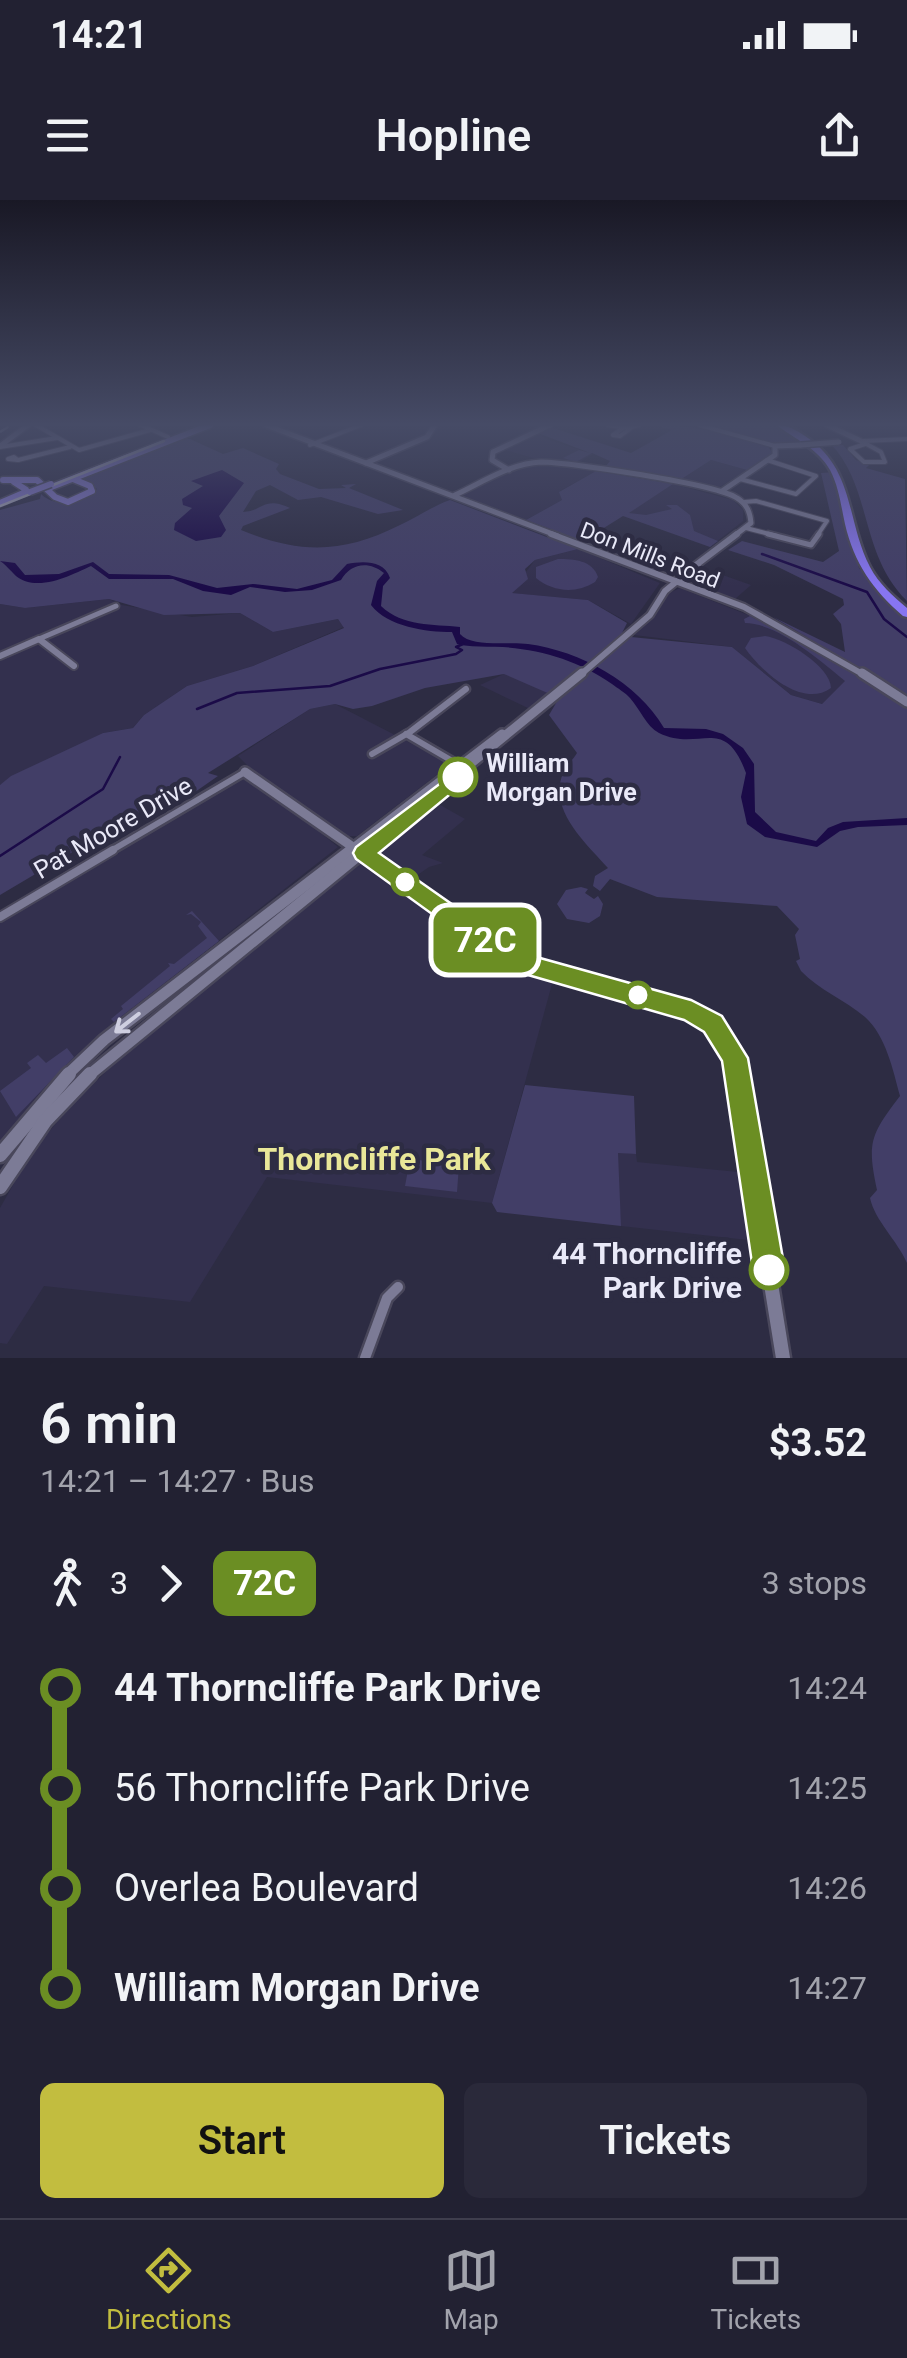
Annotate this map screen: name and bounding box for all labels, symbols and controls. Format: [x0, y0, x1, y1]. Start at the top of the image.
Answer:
text: 14:21 [50, 13, 148, 57]
icon: menu [40, 108, 95, 163]
icon: share [812, 108, 867, 163]
text: Hopline [376, 109, 531, 162]
street label: Don Mills Road [577, 517, 723, 593]
place label: William Morgan Drive [486, 749, 637, 807]
marker: William Morgan Drive [439, 758, 477, 796]
street label: Pat Moore Drive [29, 771, 197, 885]
unlabelled marker [392, 869, 418, 895]
line badge: 72C [428, 908, 542, 972]
text: 72C [453, 920, 517, 961]
unlabelled marker [625, 982, 651, 1008]
one-way arrow [114, 1012, 141, 1033]
district label: Thorncliffe Park [257, 1140, 492, 1178]
place label: 44 Thorncliffe Park Drive [552, 1236, 742, 1305]
marker: 44 Thorncliffe Park Drive [750, 1251, 788, 1289]
text: 6 min [40, 1392, 178, 1456]
text: $3.52 [769, 1421, 867, 1465]
text: 14:21 – 14:27 · Bus [40, 1462, 315, 1500]
icon: walk [40, 1556, 95, 1611]
icon: forward [143, 1556, 198, 1611]
text: 72C [233, 1563, 296, 1604]
text: 3 [110, 1564, 128, 1602]
text: 3 stops [762, 1564, 867, 1602]
text: 44 Thorncliffe Park Drive [114, 1666, 541, 1710]
text: 14:24 [787, 1669, 867, 1707]
text: 56 Thorncliffe Park Drive [114, 1766, 530, 1810]
text: 14:25 [787, 1769, 867, 1807]
text: Overlea Boulevard [114, 1866, 419, 1910]
text: 14:26 [787, 1869, 867, 1907]
text: William Morgan Drive [114, 1966, 479, 2010]
text: 14:27 [787, 1969, 867, 2007]
button: Start [40, 2083, 444, 2198]
button: Tickets [464, 2083, 867, 2198]
tab: Directions [106, 2243, 232, 2336]
tab: Map [443, 2243, 499, 2336]
tab: Tickets [711, 2243, 801, 2336]

